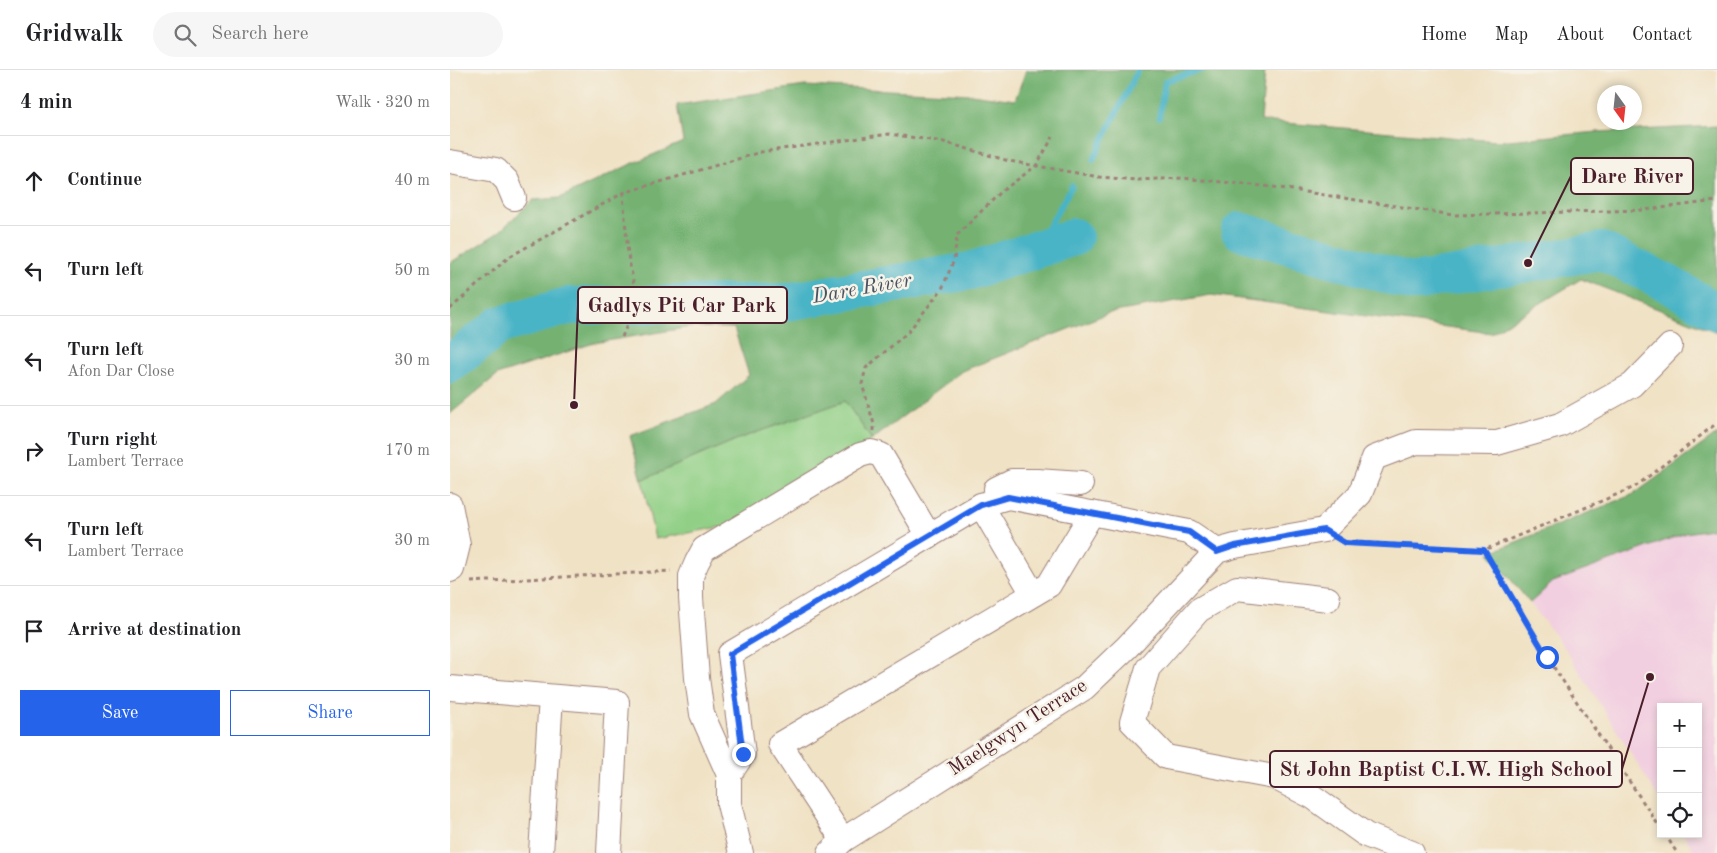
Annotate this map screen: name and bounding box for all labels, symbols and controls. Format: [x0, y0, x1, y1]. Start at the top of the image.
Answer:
search box [153, 12, 503, 57]
icon: search [171, 21, 199, 49]
text: Gridwalk [25, 23, 123, 47]
text: Search here [211, 25, 309, 44]
text: Home [1421, 26, 1467, 44]
text: Map [1495, 26, 1528, 44]
text: About [1556, 26, 1604, 44]
text: Contact [1632, 26, 1692, 44]
north arrow [1597, 85, 1642, 130]
text: 4 min [20, 92, 73, 113]
text: Walk · 320 m [335, 95, 430, 111]
callout: Dare River [1571, 158, 1693, 194]
icon: ahead [20, 167, 48, 195]
text: Dare River [1581, 167, 1683, 188]
text: Continue [67, 171, 142, 190]
text: 40 m [394, 173, 430, 189]
icon: left [20, 257, 48, 285]
text: Turn left [67, 261, 144, 280]
text: 50 m [394, 263, 430, 279]
water label: Dare River [810, 270, 914, 308]
callout: Gadlys Pit Car Park [578, 287, 787, 323]
text: Gadlys Pit Car Park [588, 296, 777, 317]
text: Turn left [67, 341, 144, 360]
icon: left [20, 347, 48, 375]
text: 30 m [394, 353, 430, 369]
text: Afon Dar Close [67, 364, 174, 380]
text: Turn right [67, 431, 157, 450]
icon: right [20, 437, 48, 465]
text: 170 m [385, 443, 430, 459]
text: Lambert Terrace [67, 454, 184, 470]
text: Turn left [67, 521, 144, 540]
icon: left [20, 527, 48, 555]
text: 30 m [394, 533, 430, 549]
text: Lambert Terrace [67, 544, 184, 560]
icon: arrive [20, 617, 48, 645]
text: Arrive at destination [67, 621, 241, 640]
route start [1536, 646, 1559, 669]
street label: Maelgwyn Terrace [945, 676, 1091, 780]
button: Save [20, 690, 220, 736]
button: Share [230, 690, 430, 736]
map controls [1657, 703, 1702, 838]
button: + [1657, 703, 1702, 748]
route end [732, 743, 755, 766]
button: − [1657, 748, 1702, 793]
callout: St John Baptist C.I.W. High School [1270, 751, 1622, 787]
text: St John Baptist C.I.W. High School [1280, 760, 1612, 781]
button: locate [1657, 793, 1702, 838]

